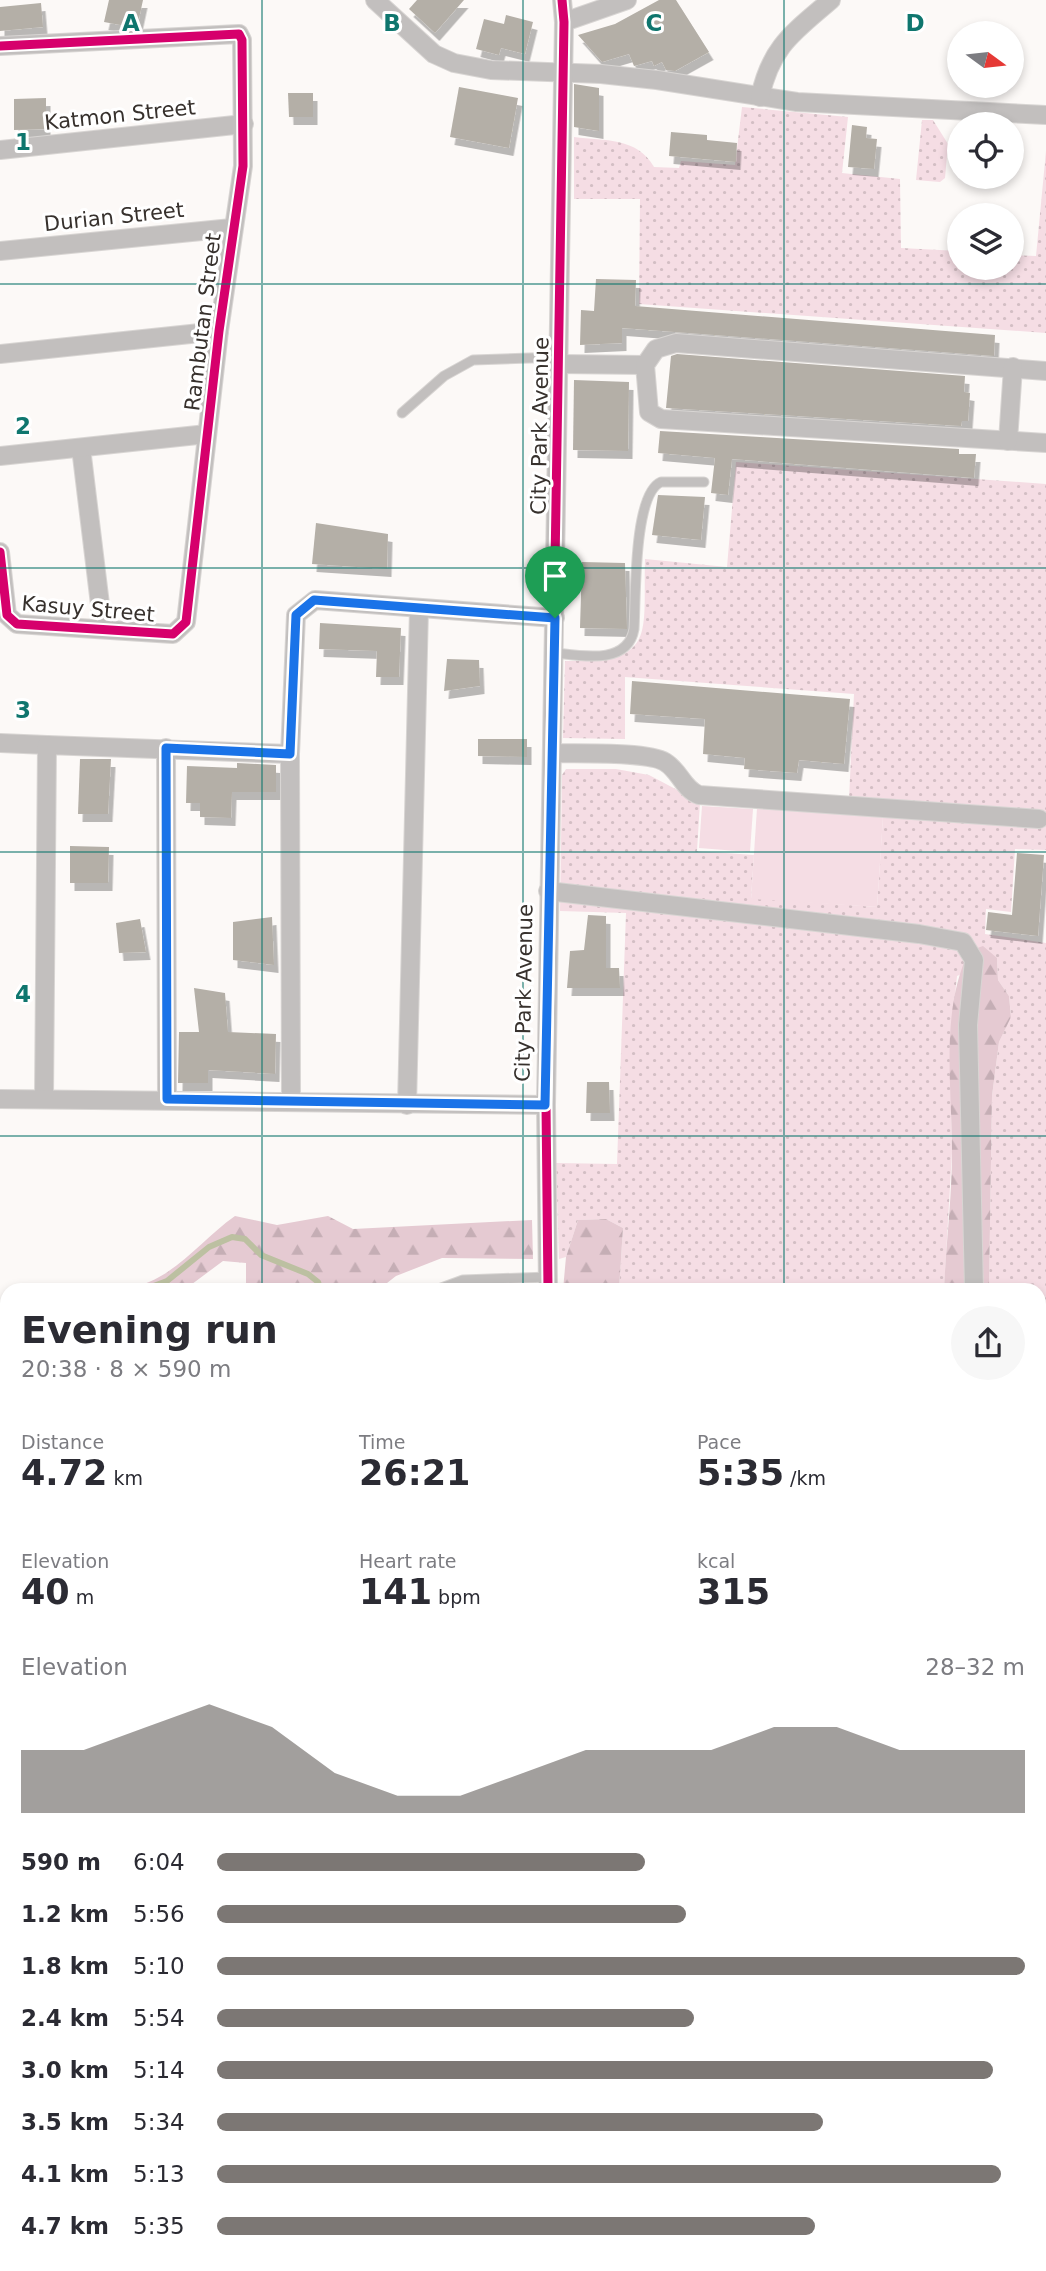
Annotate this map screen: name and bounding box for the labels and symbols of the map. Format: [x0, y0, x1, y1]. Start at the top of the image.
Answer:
text: A [122, 10, 140, 36]
text: B [383, 10, 401, 36]
text: C [646, 10, 662, 36]
text: D [905, 10, 925, 36]
north arrow [947, 21, 1024, 98]
street label: Katmon Street [43, 95, 197, 135]
text: 1 [15, 129, 31, 155]
street label: Durian Street [43, 198, 185, 236]
street label: Rambutan Street [180, 232, 226, 412]
street label: City Park Avenue [526, 337, 554, 515]
text: 2 [15, 413, 31, 439]
pin [525, 546, 585, 618]
street label: Kasuy Street [20, 591, 156, 627]
text: 3 [15, 697, 31, 723]
street label: City Park Avenue [510, 904, 538, 1082]
text: 4 [15, 981, 31, 1007]

